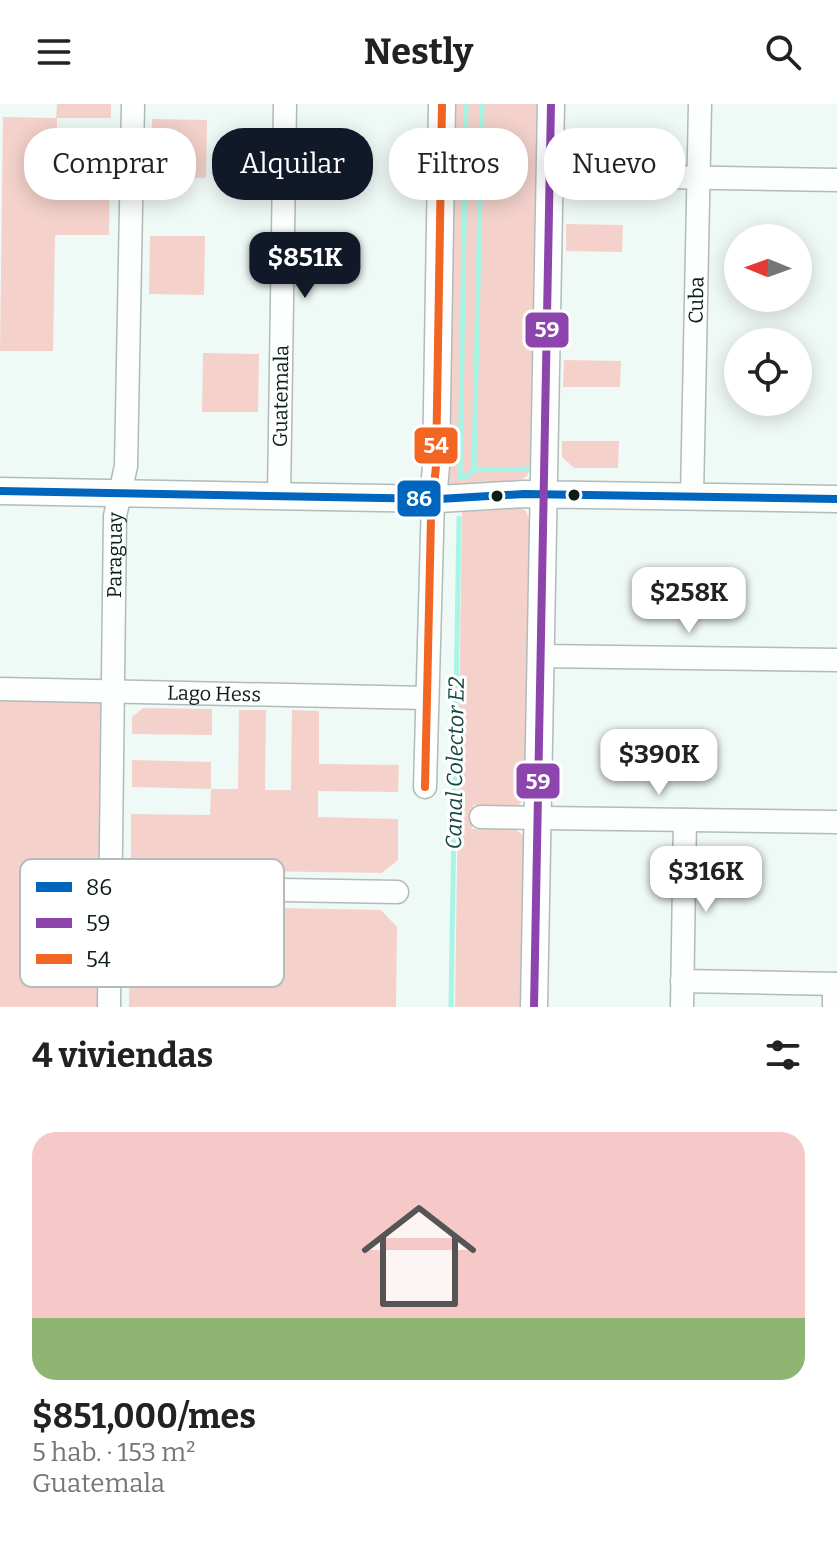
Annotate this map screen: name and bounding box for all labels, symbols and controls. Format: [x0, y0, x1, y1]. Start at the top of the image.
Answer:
icon: menu [32, 30, 76, 74]
text: Nestly [364, 30, 473, 74]
icon: search [761, 30, 805, 74]
chip: Comprar [24, 128, 196, 200]
chip: Alquilar [212, 128, 373, 200]
chip: Filtros [389, 128, 528, 200]
chip: Nuevo [544, 128, 685, 200]
north arrow [724, 224, 812, 312]
map controls [724, 224, 812, 416]
pin: $851K [249, 232, 361, 300]
text: $851K [267, 242, 343, 273]
street label: Cuba [684, 276, 708, 324]
line badge: 59 [524, 311, 570, 349]
text: 59 [535, 316, 559, 343]
button: locate [724, 328, 812, 416]
street label: Guatemala [268, 345, 293, 447]
line badge: 54 [413, 426, 459, 465]
text: 54 [423, 432, 449, 459]
line badge: 86 [396, 479, 442, 518]
text: 86 [406, 485, 432, 512]
unlabelled marker [566, 487, 582, 503]
unlabelled marker [489, 488, 505, 504]
street label: Paraguay [102, 511, 127, 598]
pin: $258K [633, 567, 745, 635]
text: $258K [650, 577, 728, 608]
water label: Canal Colector E2 [440, 676, 470, 850]
street label: Lago Hess [167, 681, 261, 707]
pin: $390K [603, 729, 715, 797]
text: $390K [618, 739, 700, 770]
line badge: 59 [515, 762, 561, 800]
text: 59 [526, 768, 550, 795]
pin: $316K [650, 846, 762, 914]
text: $316K [668, 856, 744, 887]
legend [20, 859, 284, 987]
text: 86 [86, 874, 112, 901]
text: 59 [86, 910, 110, 937]
text: 54 [86, 946, 111, 973]
icon: filters [761, 1033, 805, 1077]
text: 4 viviendas [32, 1035, 213, 1076]
icon: home [347, 1184, 491, 1328]
text: $851,000/mes [32, 1396, 256, 1437]
text: 5 hab. · 153 m² [32, 1437, 195, 1468]
text: Guatemala [32, 1468, 165, 1499]

